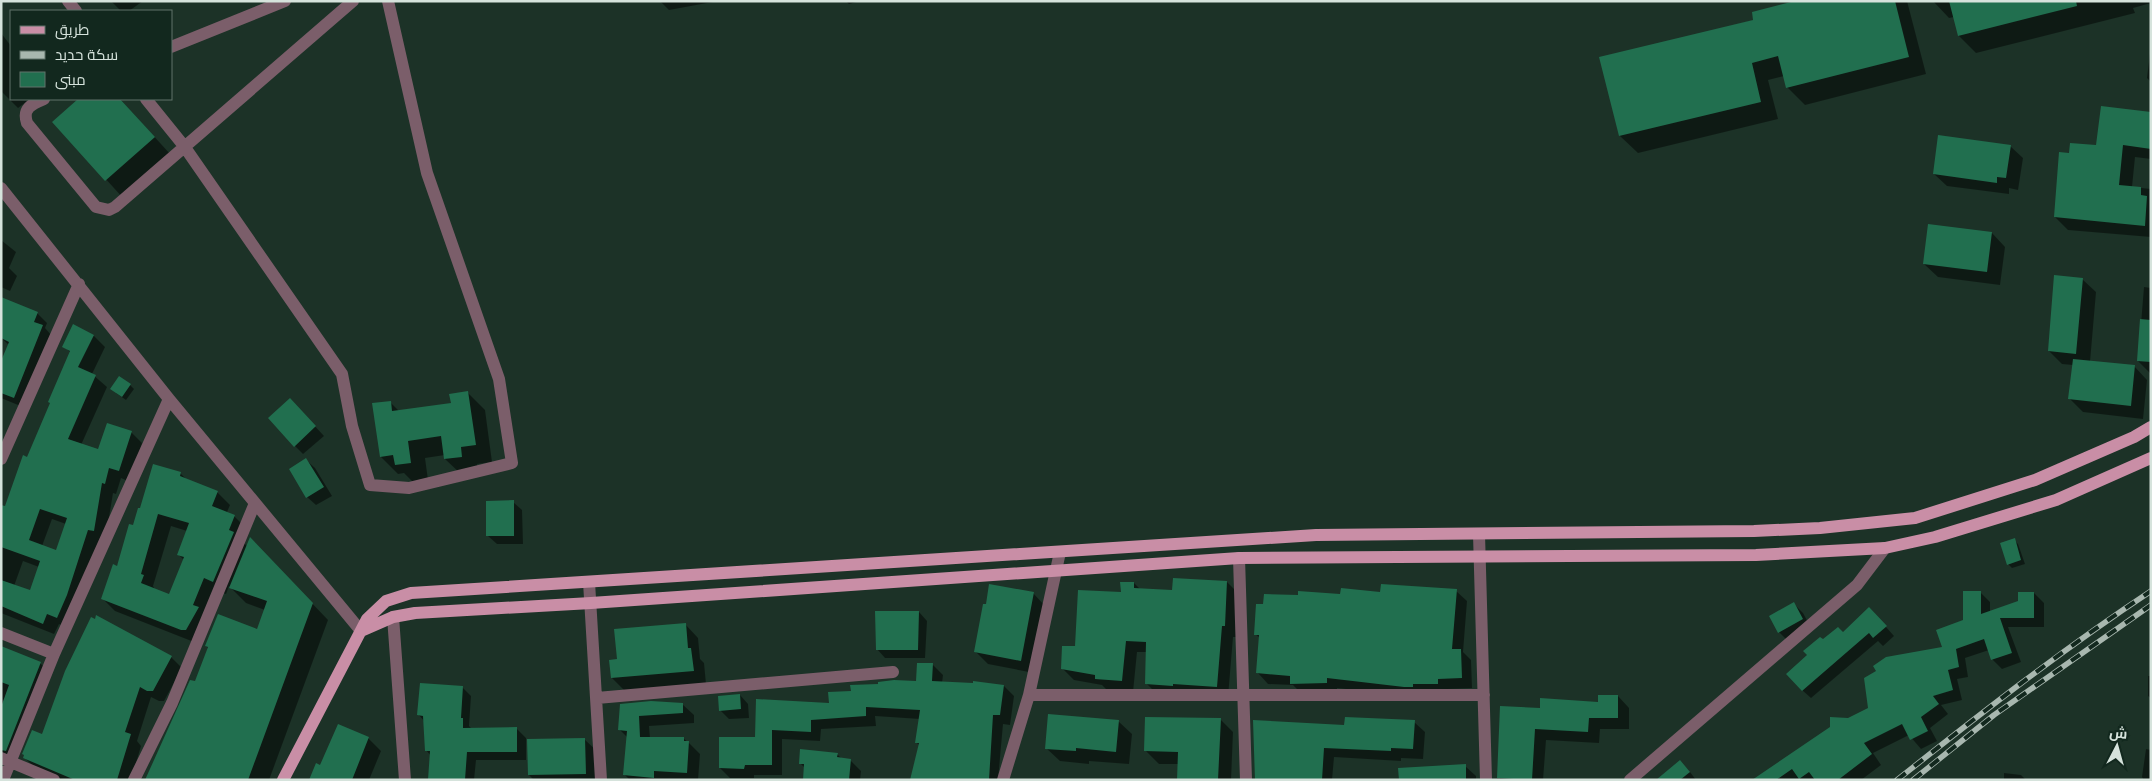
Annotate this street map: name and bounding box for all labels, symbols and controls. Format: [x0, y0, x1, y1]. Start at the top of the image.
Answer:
legend [10, 10, 172, 100]
text: طريق [55, 20, 89, 40]
text: سكة حديد [55, 45, 118, 64]
text: مبنى [55, 70, 86, 90]
north arrow [2092, 721, 2142, 771]
text: ش [2108, 723, 2128, 743]

